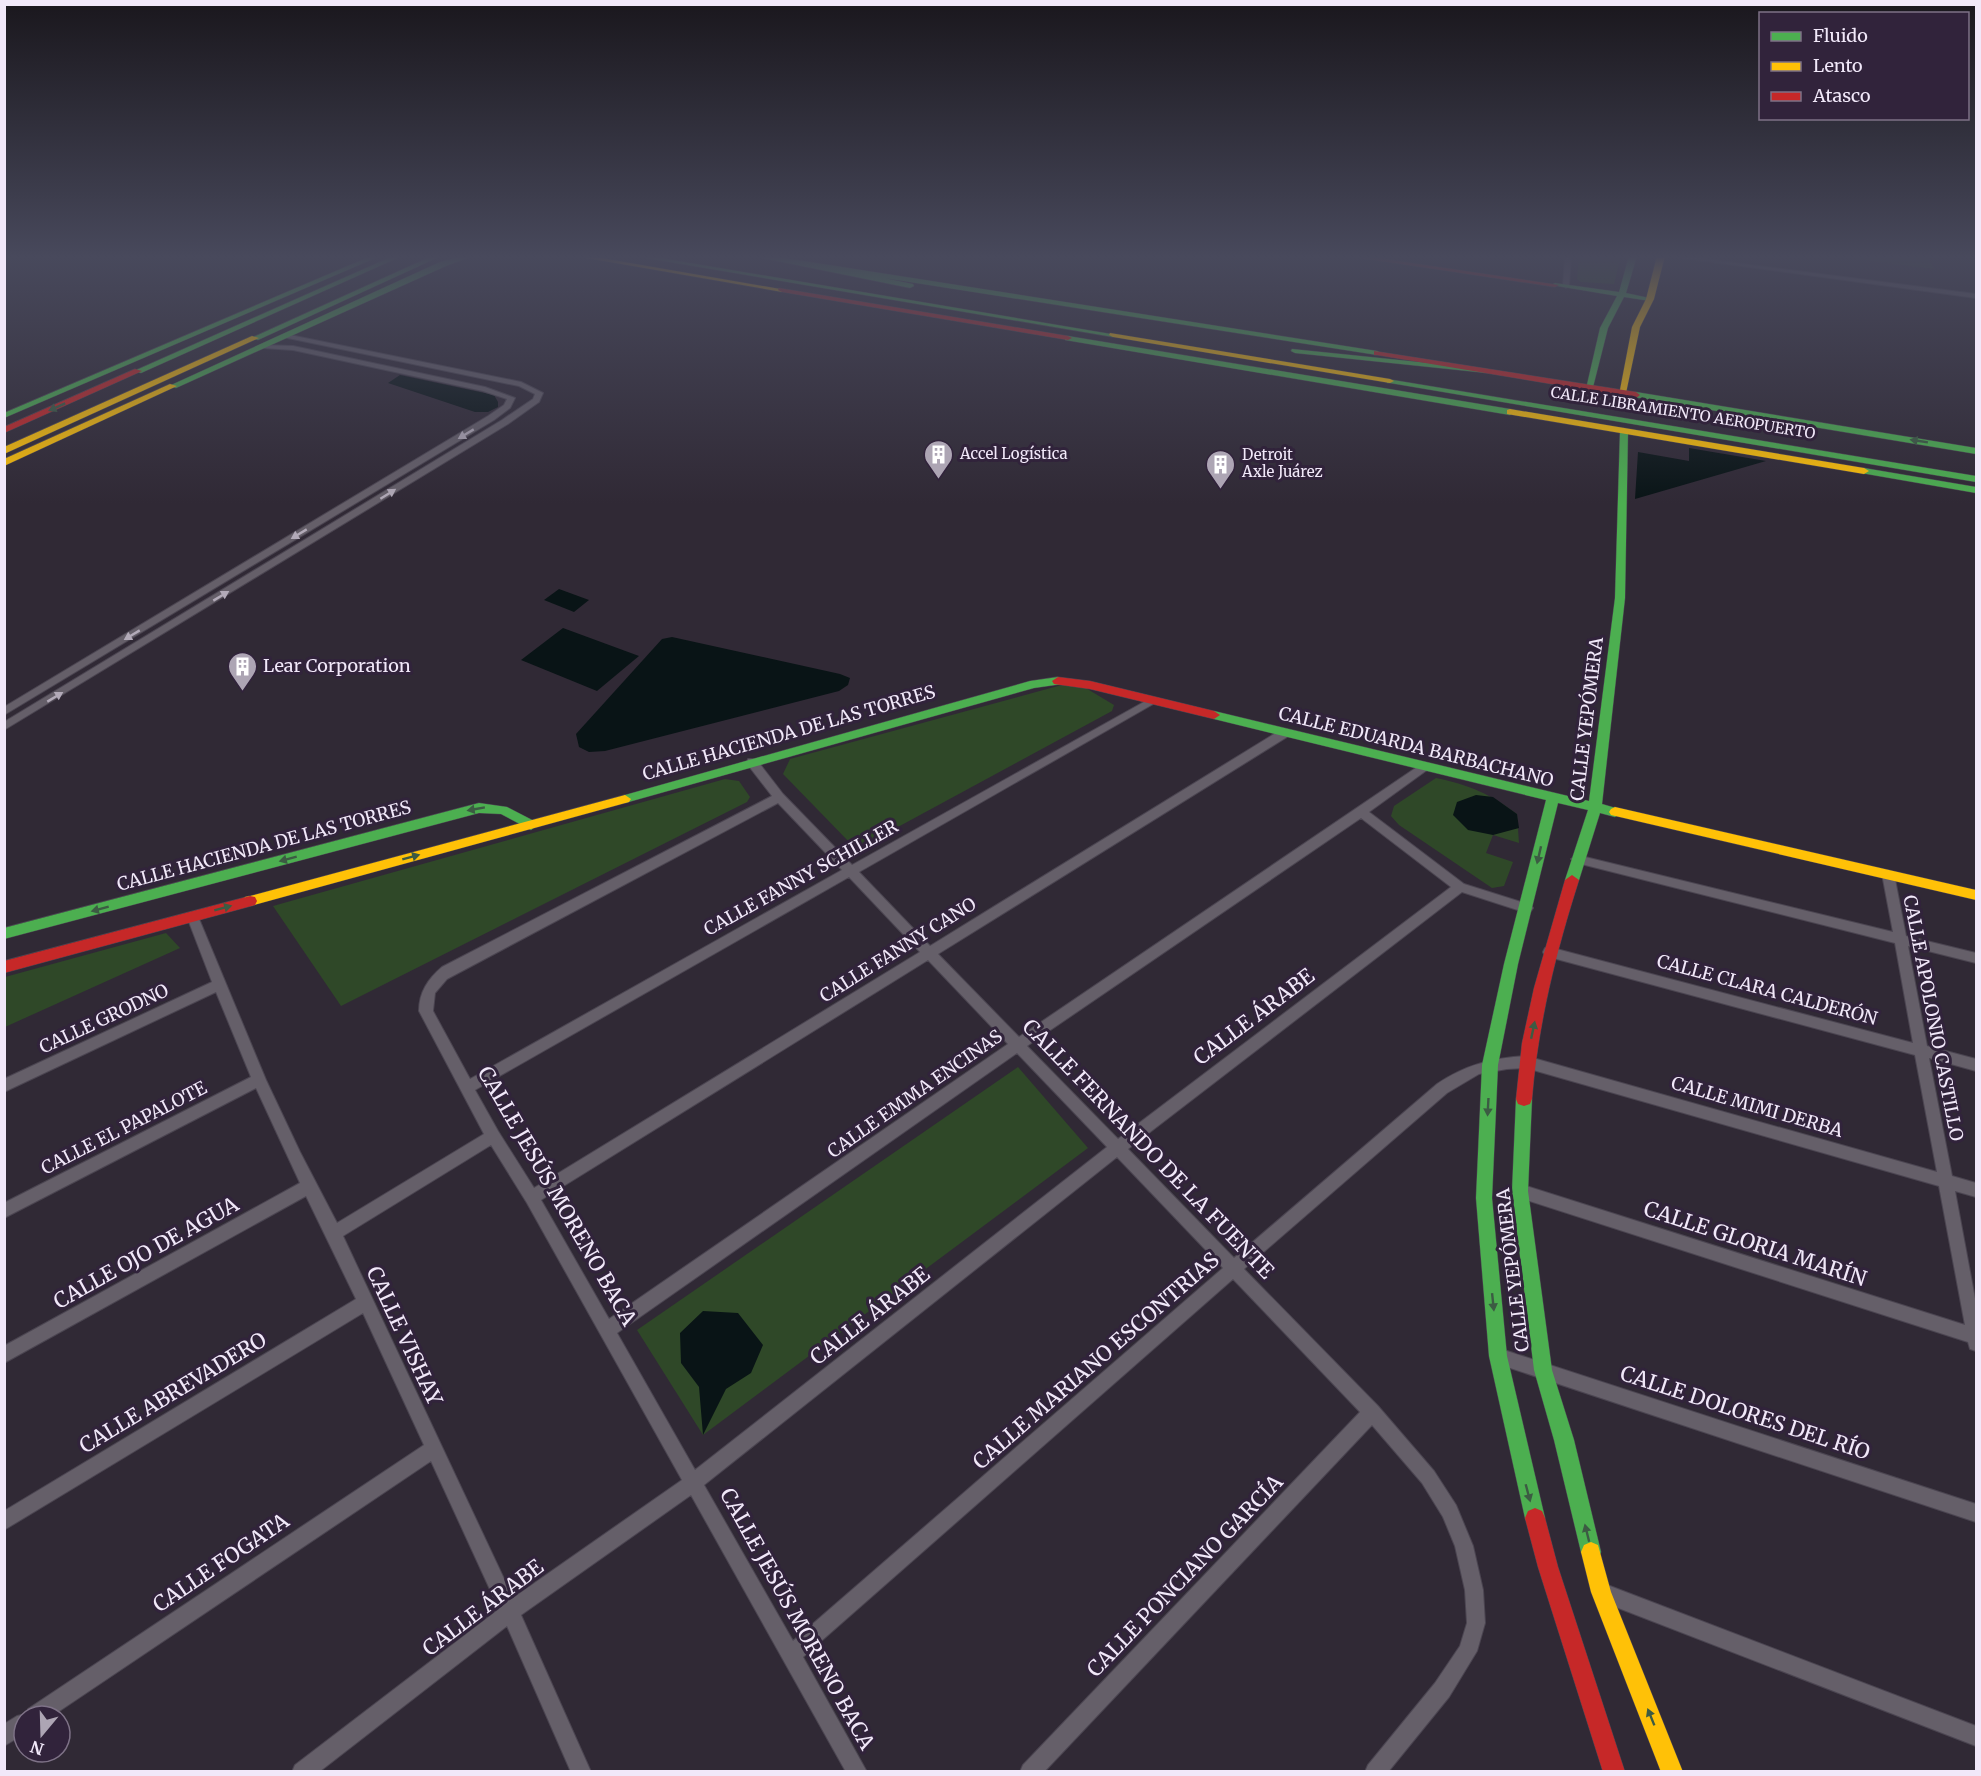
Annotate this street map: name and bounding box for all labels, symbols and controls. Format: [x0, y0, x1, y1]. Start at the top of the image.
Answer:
legend [1759, 12, 1969, 120]
text: Fluido [1813, 24, 1868, 47]
text: Lento [1813, 54, 1863, 77]
text: Atasco [1812, 84, 1871, 107]
street label: CALLE LIBRAMIENTO AEROPUERTO [1549, 382, 1817, 443]
one-way arrow [47, 402, 65, 412]
one-way arrow [458, 428, 474, 439]
one-way arrow [1909, 437, 1928, 446]
building icon: Accel Logística [923, 438, 955, 480]
place label: Accel Logística [959, 444, 1067, 463]
place label: Detroit Axle Juárez [1241, 445, 1323, 481]
building icon: Detroit Axle Juárez [1205, 448, 1237, 490]
one-way arrow [380, 489, 396, 500]
one-way arrow [291, 529, 307, 540]
one-way arrow [213, 590, 229, 601]
one-way arrow [124, 629, 140, 640]
street label: CALLE YEPÓMERA [1565, 635, 1608, 802]
building icon: Lear Corporation [226, 650, 258, 692]
place label: Lear Corporation [263, 654, 411, 677]
street label: CALLE HACIENDA DE LAS TORRES [640, 680, 938, 785]
one-way arrow [47, 691, 63, 702]
street label: CALLE EDUARDA BARBACHANO [1276, 701, 1556, 792]
street label: CALLE HACIENDA DE LAS TORRES [114, 795, 414, 896]
one-way arrow [467, 805, 486, 814]
street label: CALLE FANNY SCHILLER [700, 814, 902, 941]
one-way arrow [1533, 846, 1543, 864]
one-way arrow [402, 852, 421, 862]
one-way arrow [279, 854, 297, 864]
street label: CALLE FANNY CANO [815, 892, 980, 1007]
street label: CALLE APOLONIO CASTILLO [1898, 893, 1969, 1143]
one-way arrow [214, 903, 232, 913]
one-way arrow [90, 905, 109, 915]
street label: CALLE CLARA CALDERÓN [1654, 949, 1880, 1030]
street label: CALLE ÁRABE [1187, 961, 1320, 1071]
street label: CALLE GRODNO [35, 979, 172, 1059]
street label: CALLE FERNANDO DE LA FUENTE [1017, 1013, 1280, 1285]
one-way arrow [1529, 1020, 1538, 1039]
street label: CALLE EMMA ENCINAS [823, 1024, 1007, 1163]
street label: CALLE JESÚS MORENO BACA [472, 1061, 644, 1331]
street label: CALLE MIMI DERBA [1669, 1071, 1846, 1142]
street label: CALLE EL PAPALOTE [37, 1076, 211, 1179]
one-way arrow [1483, 1098, 1492, 1117]
street label: CALLE YEPÓMERA [1491, 1187, 1534, 1353]
street label: CALLE OJO DE AGUA [49, 1190, 243, 1315]
street label: CALLE GLORIA MARÍN [1640, 1194, 1870, 1292]
street label: CALLE MARIANO ESCONTRIAS [967, 1246, 1224, 1475]
street label: CALLE ÁRABE [804, 1259, 935, 1371]
street label: CALLE VISHAY [360, 1262, 449, 1410]
one-way arrow [1488, 1292, 1498, 1311]
street label: CALLE ABREVADERO [74, 1326, 271, 1459]
street label: CALLE DOLORES DEL RÍO [1617, 1358, 1874, 1466]
street label: CALLE PONCIANO GARCÍA [1080, 1468, 1289, 1682]
street label: CALLE JESÚS MORENO BACA [714, 1483, 882, 1755]
one-way arrow [1524, 1485, 1533, 1503]
street label: CALLE FOGATA [148, 1507, 294, 1618]
one-way arrow [1582, 1524, 1592, 1542]
street label: CALLE ÁRABE [416, 1552, 549, 1662]
north arrow [12, 1704, 72, 1764]
one-way arrow [1646, 1708, 1655, 1726]
text: N [28, 1737, 46, 1760]

